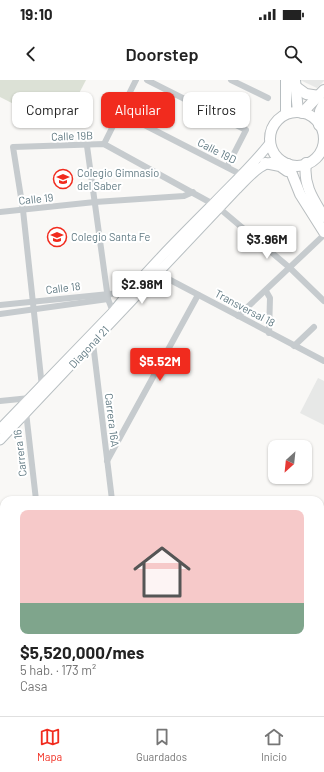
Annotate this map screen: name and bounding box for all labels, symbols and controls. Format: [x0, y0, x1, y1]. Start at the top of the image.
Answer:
text: 19:10 [20, 5, 53, 23]
icon: back [20, 43, 42, 65]
text: Doorstep [125, 43, 199, 65]
icon: search [282, 43, 304, 65]
chip: Comprar [12, 92, 93, 128]
chip: Alquilar [101, 92, 175, 128]
chip: Filtros [183, 92, 250, 128]
street label: Calle 19B [51, 128, 93, 143]
street label: Calle 19D [196, 135, 239, 166]
place label: Colegio Gimnasio del Saber [77, 166, 159, 192]
school or university icon: Colegio Gimnasio del Saber [52, 168, 74, 190]
street label: Calle 19 [18, 190, 54, 207]
school or university icon: Colegio Santa Fe [46, 226, 68, 248]
pin: $3.96M [234, 226, 300, 260]
place label: Colegio Santa Fe [71, 230, 151, 243]
text: $3.96M [246, 231, 288, 247]
pin: $2.98M [109, 271, 175, 305]
text: $2.98M [121, 276, 163, 292]
street label: Calle 18 [45, 279, 81, 296]
street label: Transversal 18 [213, 286, 278, 329]
street label: Diagonal 21 [66, 323, 111, 370]
pin: $5.52M [127, 348, 193, 382]
text: $5.52M [139, 353, 181, 369]
street label: Carrera 16A [103, 392, 122, 448]
street label: Carrera 16 [10, 428, 29, 477]
north arrow [268, 440, 312, 484]
map controls [268, 440, 312, 484]
icon: home [126, 536, 198, 608]
text: $5,520,000/mes [20, 642, 144, 662]
text: 5 hab. · 173 m² [20, 662, 96, 678]
text: Casa [20, 678, 47, 694]
tab: Mapa [37, 726, 62, 763]
tab: Guardados [136, 726, 187, 763]
tab: Inicio [261, 726, 287, 763]

